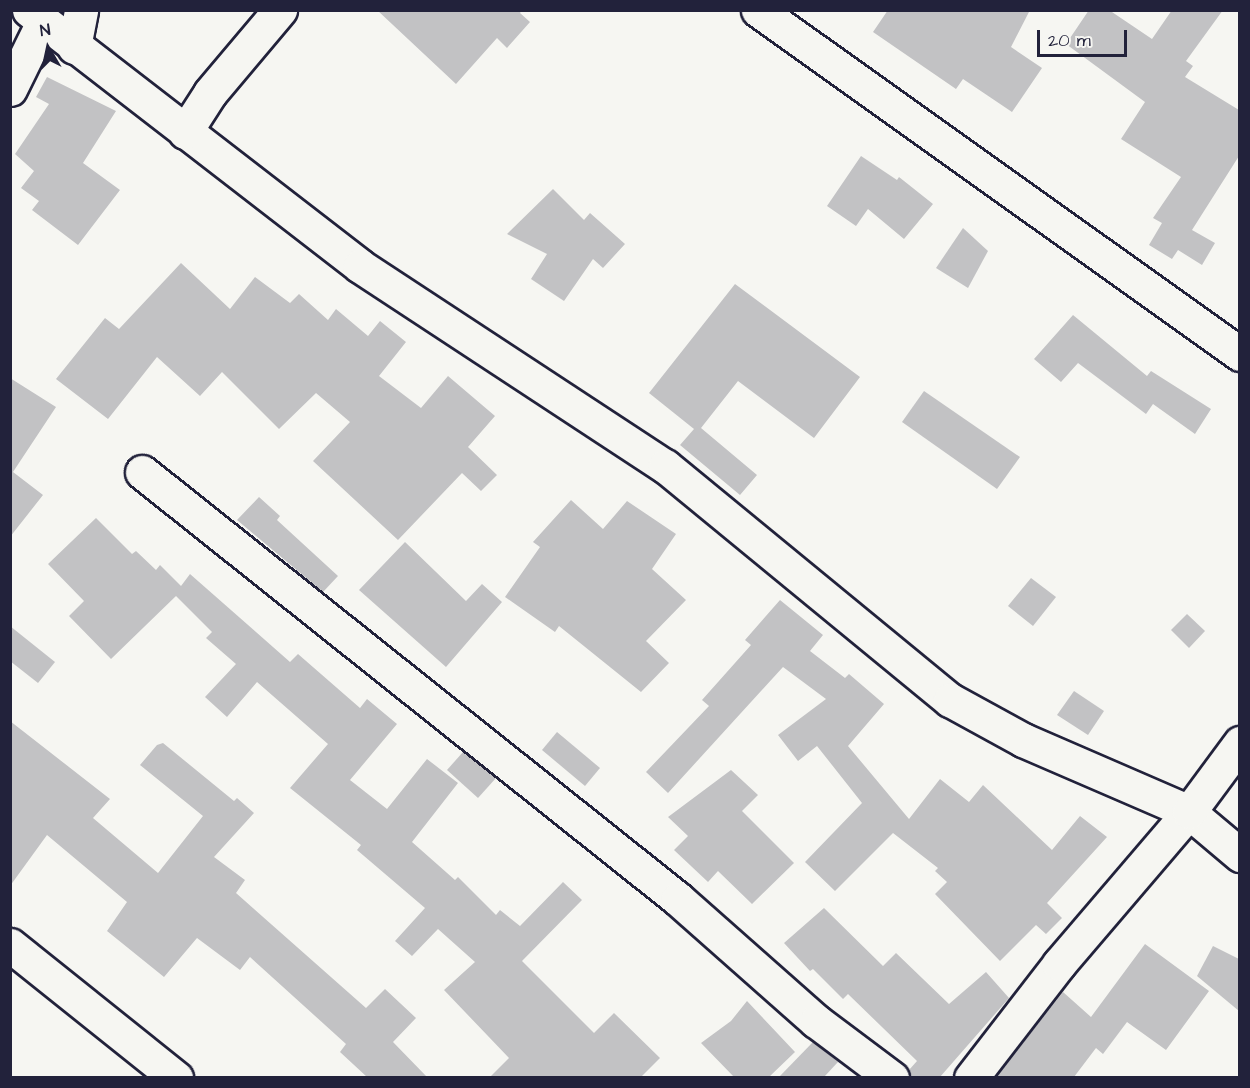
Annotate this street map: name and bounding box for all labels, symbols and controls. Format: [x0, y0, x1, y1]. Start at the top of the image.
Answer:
north arrow [18, 18, 78, 78]
scale bar [1040, 18, 1130, 56]
text: N [39, 19, 52, 42]
text: 20 m [1048, 28, 1091, 53]

